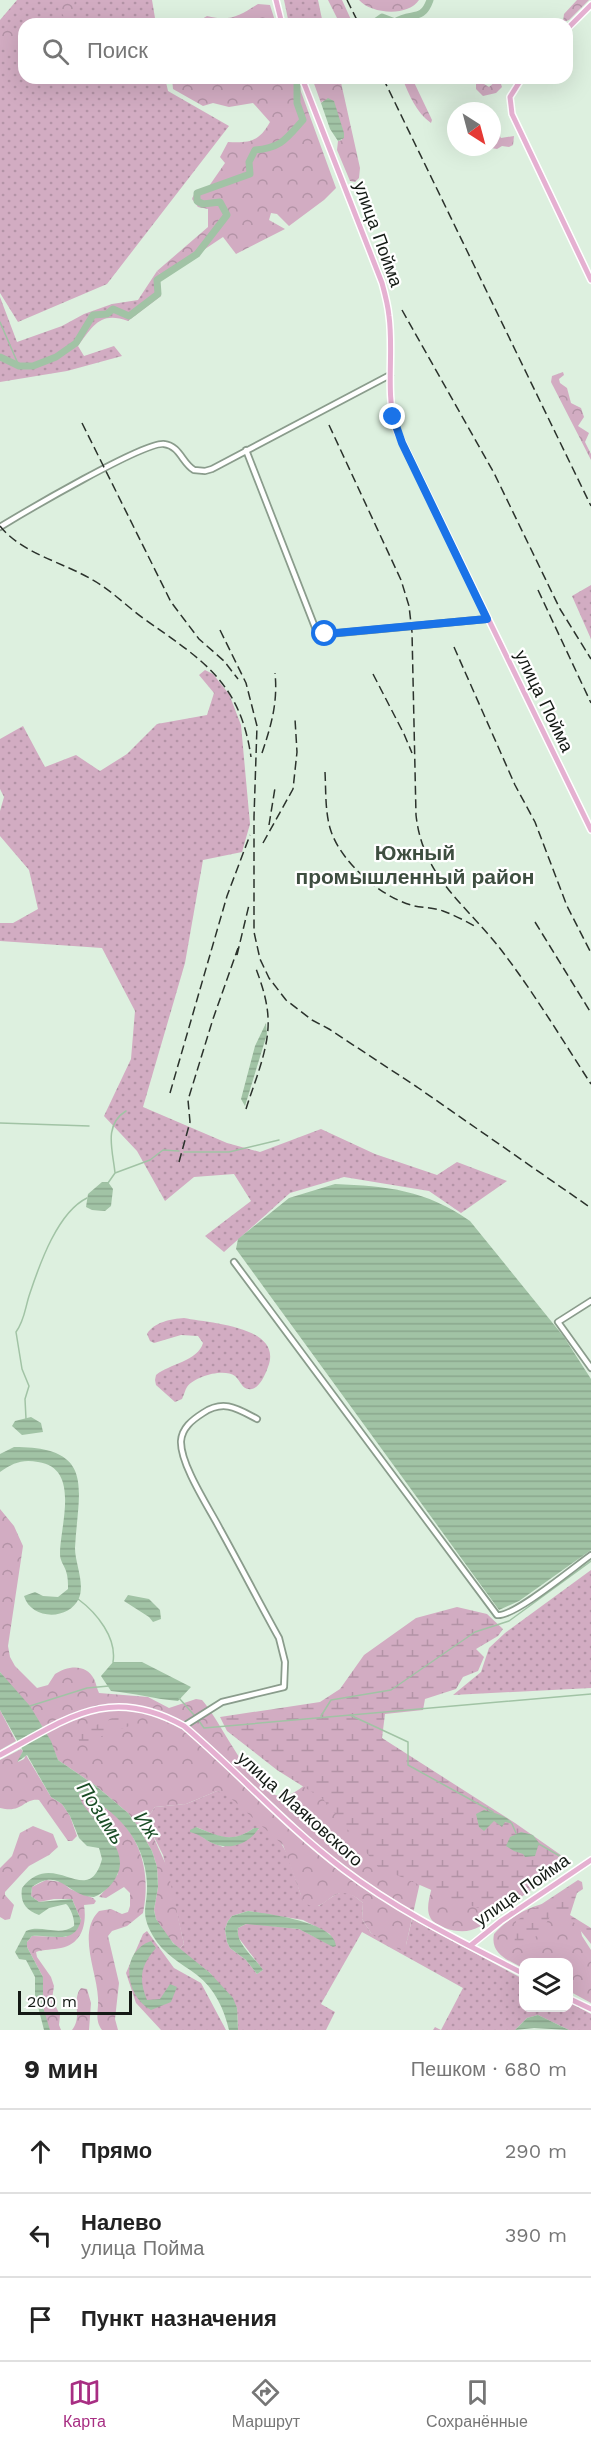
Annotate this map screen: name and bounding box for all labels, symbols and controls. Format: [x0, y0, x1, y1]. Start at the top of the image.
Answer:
search box [18, 18, 573, 84]
icon: search [39, 35, 72, 68]
text: Поиск [87, 38, 148, 63]
north arrow [447, 102, 501, 156]
street label: улица Пойма [350, 178, 408, 291]
route end [379, 403, 405, 429]
route start [311, 620, 337, 646]
street label: улица Пойма [511, 646, 579, 756]
district label: Южный промышленный район [296, 840, 534, 889]
street label: улица Маяковского [233, 1747, 367, 1870]
water label: Позимь [72, 1777, 130, 1849]
water label: Иж [129, 1807, 166, 1844]
street label: улица Пойма [470, 1849, 574, 1930]
map controls [519, 1958, 573, 2012]
button: layers [519, 1958, 573, 2012]
scale bar [18, 1988, 132, 2016]
text: 200 m [27, 1992, 77, 2011]
text: 9 мин [24, 2054, 98, 2084]
text: Пешком · 680 m [411, 2057, 567, 2081]
icon: ahead [24, 2135, 57, 2168]
text: Прямо [81, 2138, 152, 2163]
text: 290 m [505, 2139, 567, 2163]
text: Налево [81, 2210, 162, 2235]
icon: left [24, 2219, 57, 2252]
text: 390 m [505, 2223, 567, 2247]
text: улица Пойма [81, 2236, 204, 2260]
icon: arrive [24, 2303, 57, 2336]
text: Пункт назначения [81, 2306, 277, 2331]
tab: Карта [63, 2376, 106, 2431]
tab: Маршрут [232, 2376, 300, 2431]
tab: Сохранённые [426, 2376, 528, 2431]

